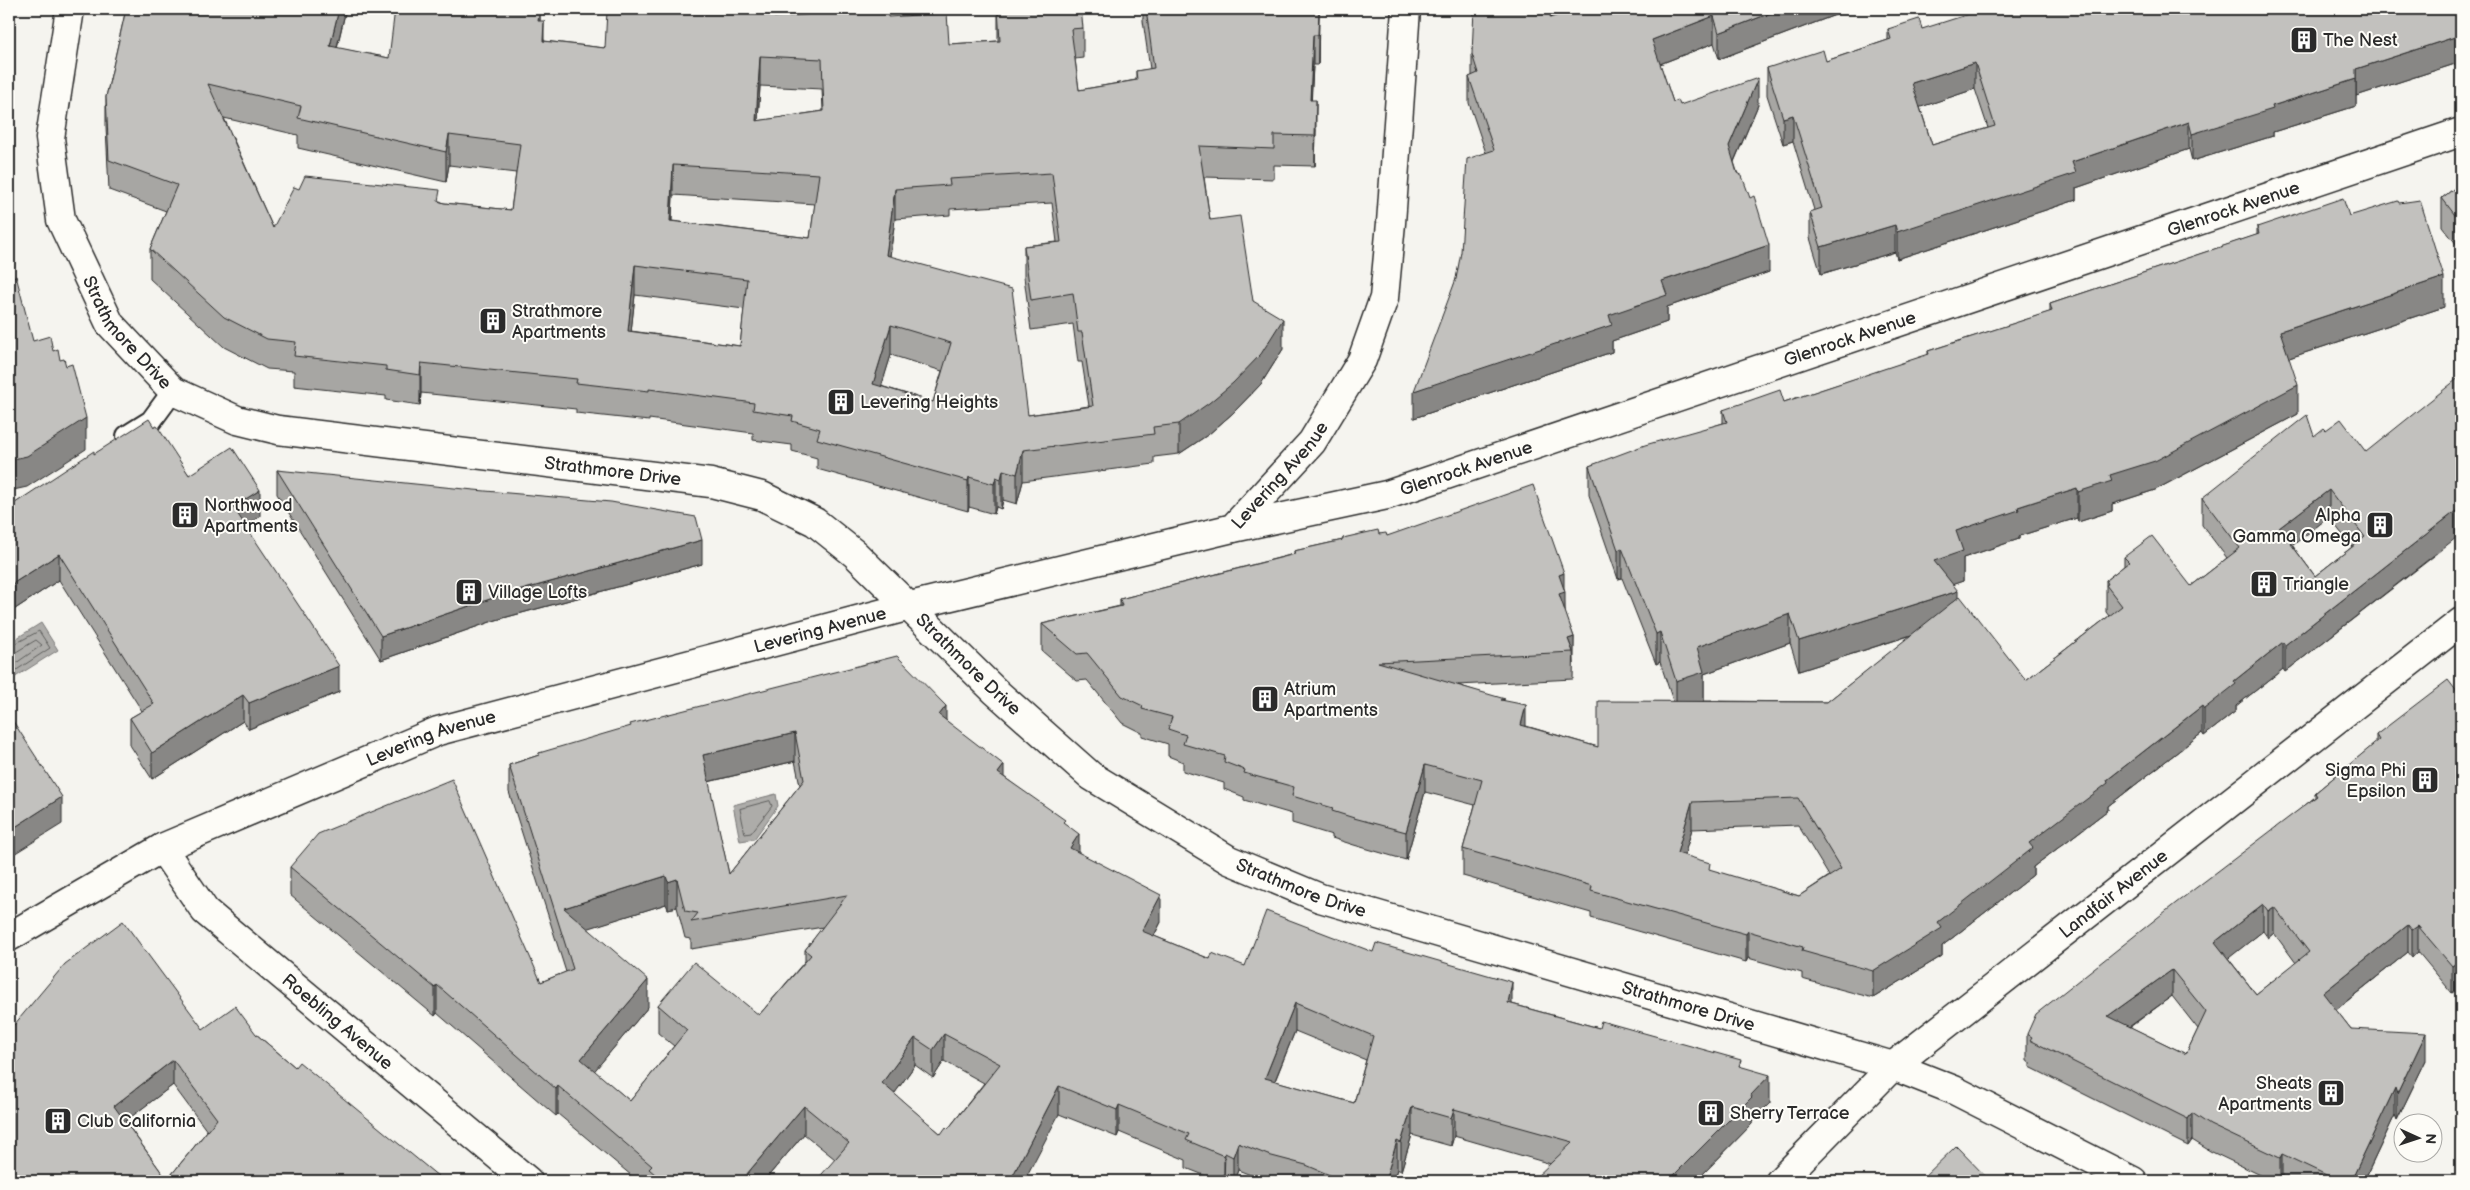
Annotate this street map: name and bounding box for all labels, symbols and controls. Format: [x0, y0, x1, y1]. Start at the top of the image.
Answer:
building icon: The Nest [2289, 25, 2319, 55]
place label: The Nest [2323, 30, 2398, 51]
street label: Glenrock Avenue [2165, 177, 2303, 241]
street label: Strathmore Drive [78, 273, 176, 394]
place label: Strathmore Apartments [512, 301, 606, 343]
building icon: Strathmore Apartments [478, 306, 508, 336]
street label: Glenrock Avenue [1781, 307, 1919, 371]
building icon: Levering Heights [826, 387, 856, 417]
place label: Levering Heights [860, 392, 998, 413]
street label: Levering Avenue [1227, 418, 1333, 534]
street label: Glenrock Avenue [1397, 437, 1535, 501]
street label: Strathmore Drive [543, 453, 683, 490]
place label: Northwood Apartments [204, 495, 298, 537]
building icon: Northwood Apartments [170, 500, 200, 530]
place label: Alpha Gamma Omega [2233, 505, 2361, 547]
building icon: Alpha Gamma Omega [2365, 510, 2395, 540]
building icon: Triangle [2249, 569, 2279, 599]
place label: Triangle [2283, 574, 2349, 595]
building icon: Village Lofts [454, 577, 484, 607]
place label: Village Lofts [488, 582, 587, 603]
street label: Levering Avenue [752, 603, 889, 658]
street label: Strathmore Drive [911, 609, 1025, 720]
place label: Atrium Apartments [1284, 679, 1378, 721]
building icon: Atrium Apartments [1250, 684, 1280, 714]
street label: Levering Avenue [363, 706, 498, 771]
place label: Sigma Phi Epsilon [2325, 760, 2406, 802]
building icon: Sigma Phi Epsilon [2410, 765, 2440, 795]
street label: Landfair Avenue [2055, 845, 2172, 943]
street label: Strathmore Drive [1233, 854, 1369, 922]
street label: Roebling Avenue [278, 970, 397, 1075]
street label: Strathmore Drive [1619, 977, 1757, 1036]
place label: Sheats Apartments [2218, 1073, 2312, 1115]
building icon: Sheats Apartments [2316, 1078, 2346, 1108]
building icon: Sherry Terrace [1696, 1098, 1726, 1128]
place label: Sherry Terrace [1730, 1103, 1850, 1124]
building icon: Club California [43, 1106, 73, 1136]
place label: Club California [77, 1111, 196, 1132]
north arrow [2392, 1112, 2442, 1162]
text: N [2422, 1133, 2439, 1144]

